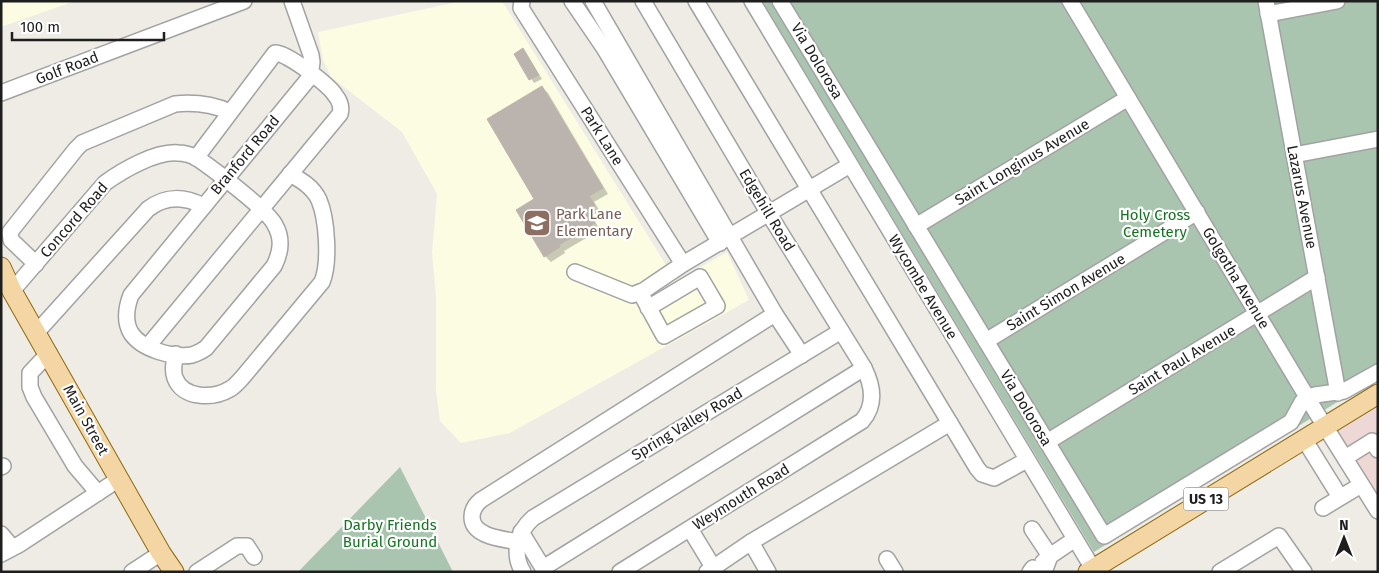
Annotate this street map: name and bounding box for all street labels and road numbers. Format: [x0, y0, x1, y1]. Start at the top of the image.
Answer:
street label: Via Dolorosa [787, 20, 847, 102]
street label: Golf Road [33, 48, 101, 88]
street label: Park Lane [577, 103, 627, 169]
street label: Branford Road [207, 112, 283, 198]
street label: Saint Longinus Avenue [951, 115, 1093, 209]
street label: Lazarus Avenue [1283, 144, 1321, 250]
street label: Edgehill Road [735, 166, 799, 254]
street label: Concord Road [36, 179, 112, 261]
street label: Golgotha Avenue [1199, 224, 1273, 332]
street label: Wycombe Avenue [885, 231, 961, 343]
street label: Saint Simon Avenue [1003, 249, 1129, 335]
street label: Saint Paul Avenue [1125, 321, 1239, 399]
street label: Via Dolorosa [996, 367, 1056, 449]
street label: Main Street [59, 382, 113, 459]
street label: Spring Valley Road [628, 384, 746, 464]
street label: Weymouth Road [689, 460, 793, 534]
road number: US 13 [1184, 488, 1228, 510]

